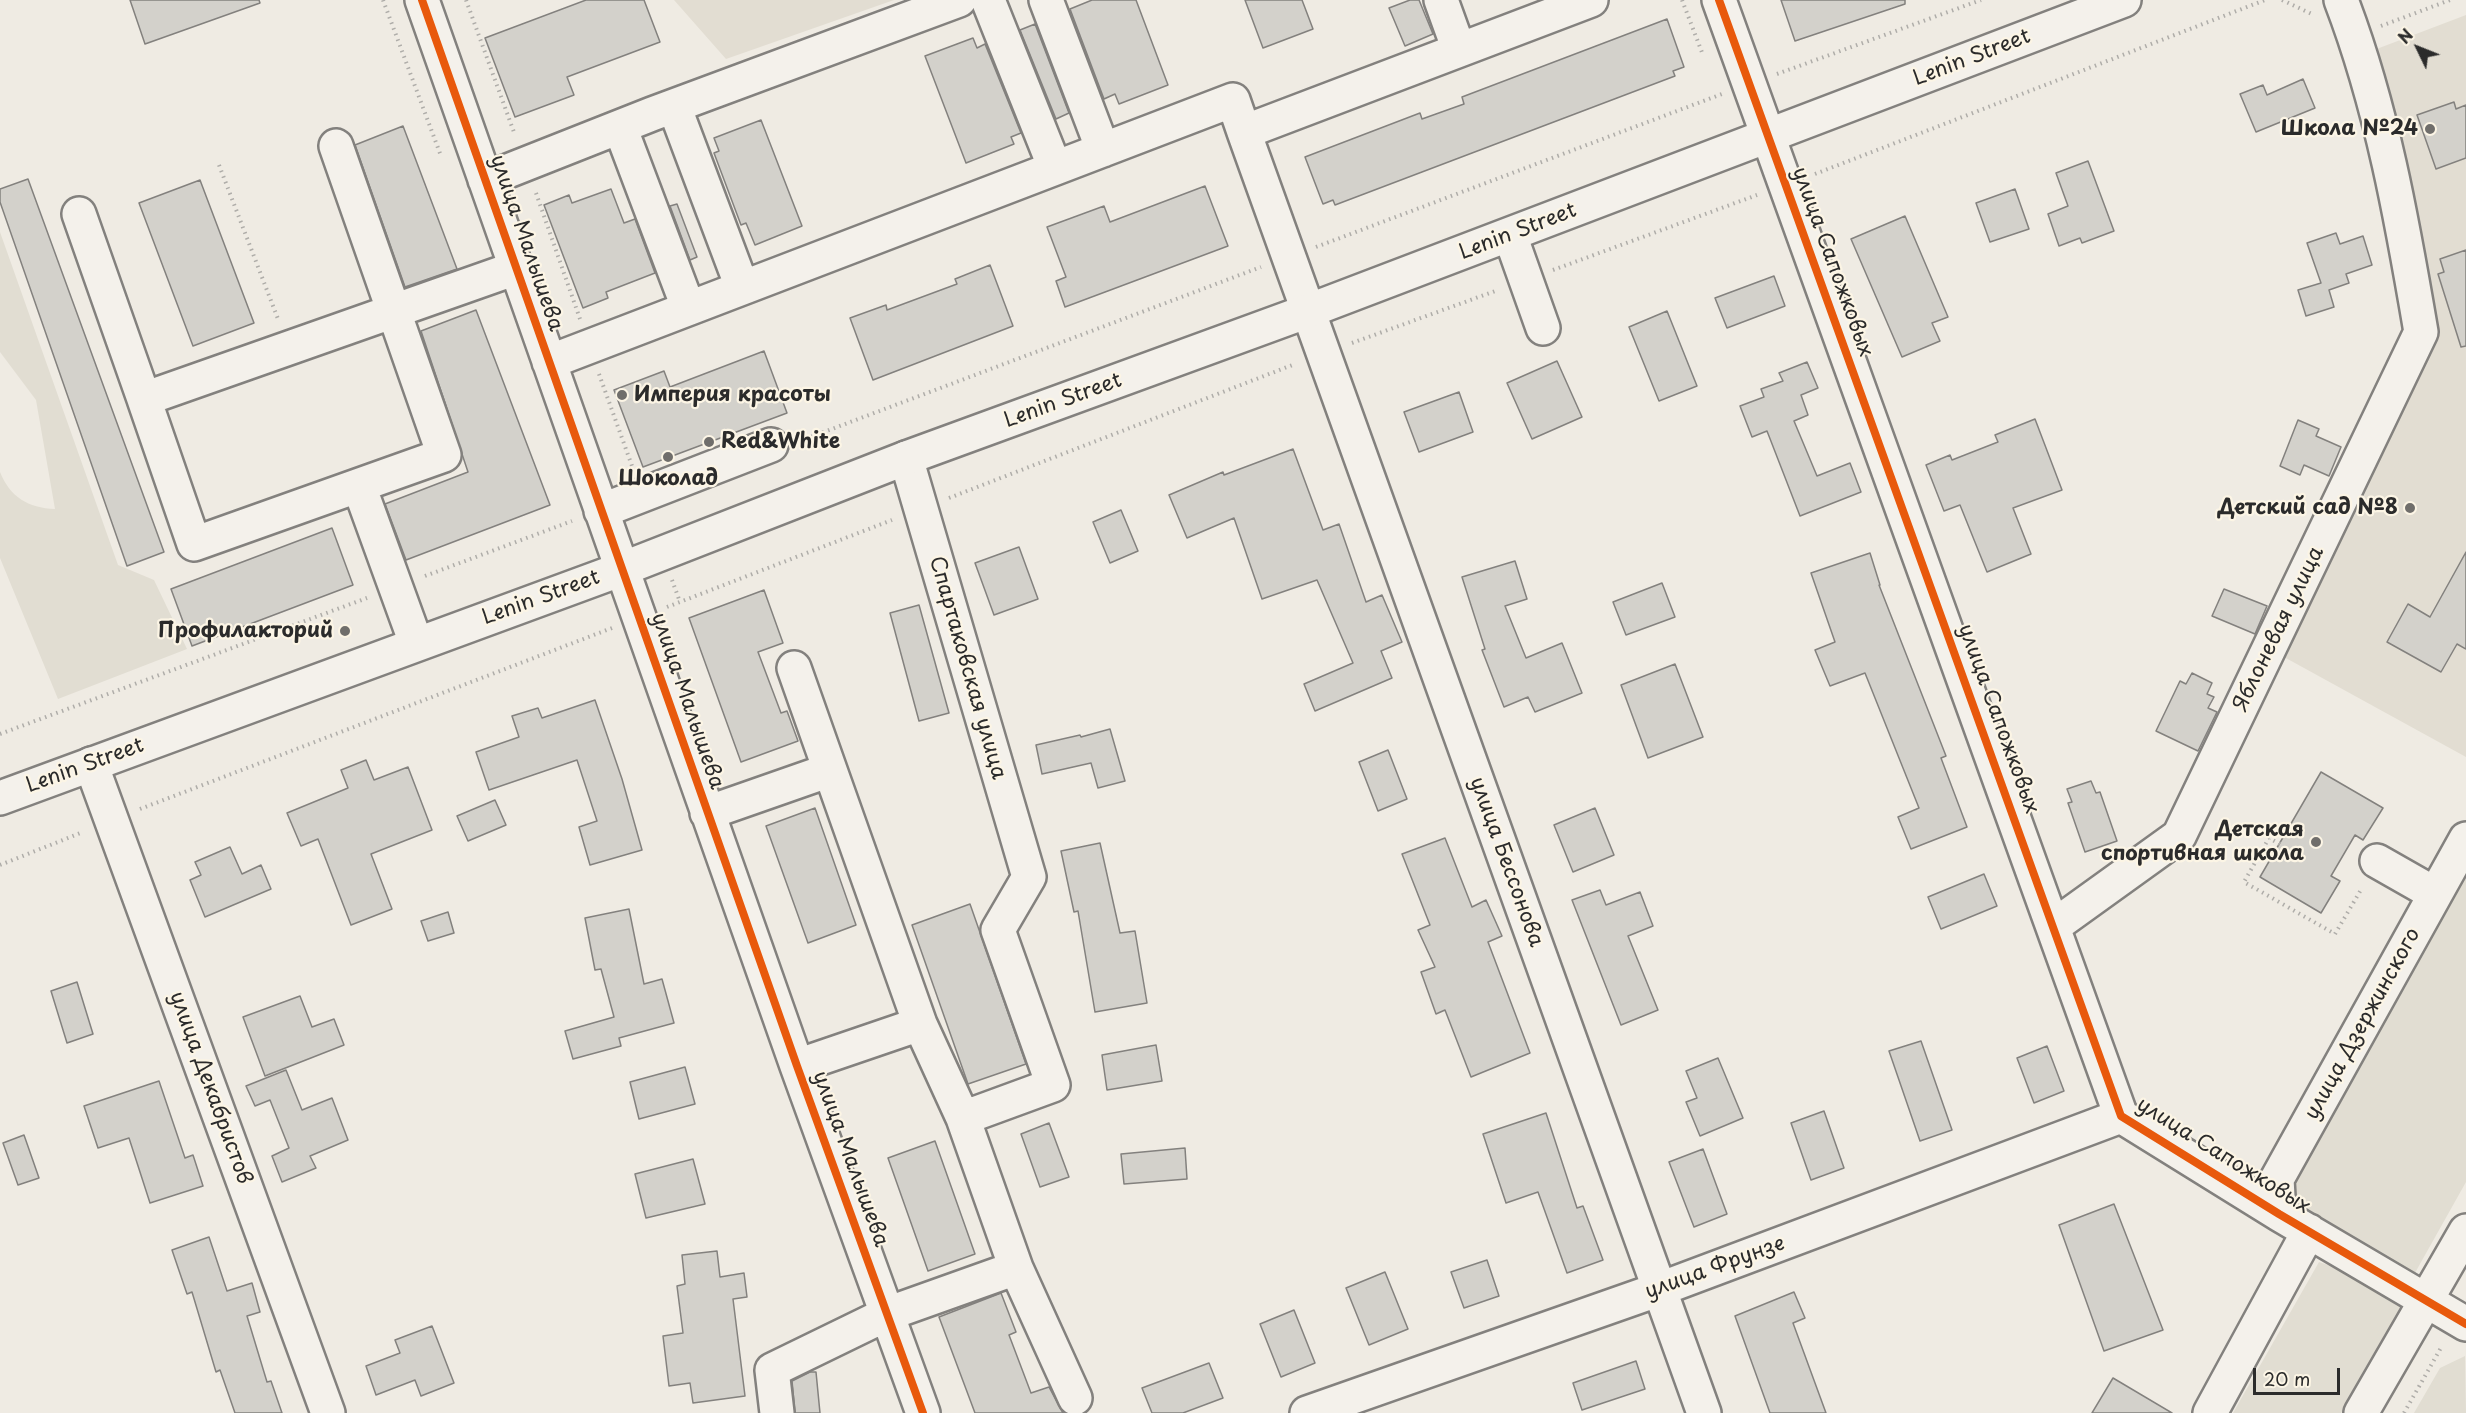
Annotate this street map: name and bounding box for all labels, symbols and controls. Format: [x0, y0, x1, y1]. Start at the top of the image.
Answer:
north arrow [2388, 18, 2448, 78]
text: N [2392, 23, 2418, 49]
street label: Lenin Street [1910, 24, 2034, 92]
place label: Школа №24 [2281, 116, 2418, 142]
marker: Школа №24 [2423, 122, 2437, 136]
street label: улица Малышева [484, 151, 568, 335]
street label: улица Сапожковых [1786, 164, 1878, 360]
street label: Lenin Street [1456, 198, 1580, 266]
street label: Lenin Street [1001, 368, 1125, 434]
place label: Империя красоты [634, 382, 831, 408]
marker: Империя красоты [615, 388, 629, 402]
place label: Red&White [721, 429, 840, 455]
marker: Red&White [702, 435, 716, 449]
marker: Шоколад [661, 450, 675, 464]
place label: Шоколад [618, 466, 718, 492]
place label: Детский сад №8 [2218, 495, 2398, 521]
marker: Детский сад №8 [2403, 501, 2417, 515]
street label: Яблоневая улица [2228, 543, 2330, 715]
street label: Спартаковская улица [923, 554, 1011, 782]
street label: Lenin Street [479, 565, 603, 631]
street label: улица Малышева [645, 609, 729, 793]
place label: Профилакторий [158, 618, 333, 644]
street label: улица Сапожковых [1952, 621, 2044, 817]
marker: Профилакторий [338, 624, 352, 638]
street label: Lenin Street [23, 733, 147, 799]
street label: улица Бессонова [1464, 774, 1548, 950]
place label: Детская спортивная школа [2101, 817, 2304, 867]
marker: Детская спортивная школа [2309, 835, 2323, 849]
street label: улица Дзержинского [2300, 924, 2426, 1124]
street label: улица Декабристов [163, 988, 257, 1188]
street label: улица Малышева [807, 1068, 893, 1250]
street label: улица Сапожковых [2132, 1092, 2314, 1220]
street label: улица Фрунзе [1642, 1231, 1788, 1305]
scale bar [2256, 1356, 2343, 1394]
text: 20 m [2264, 1365, 2310, 1392]

